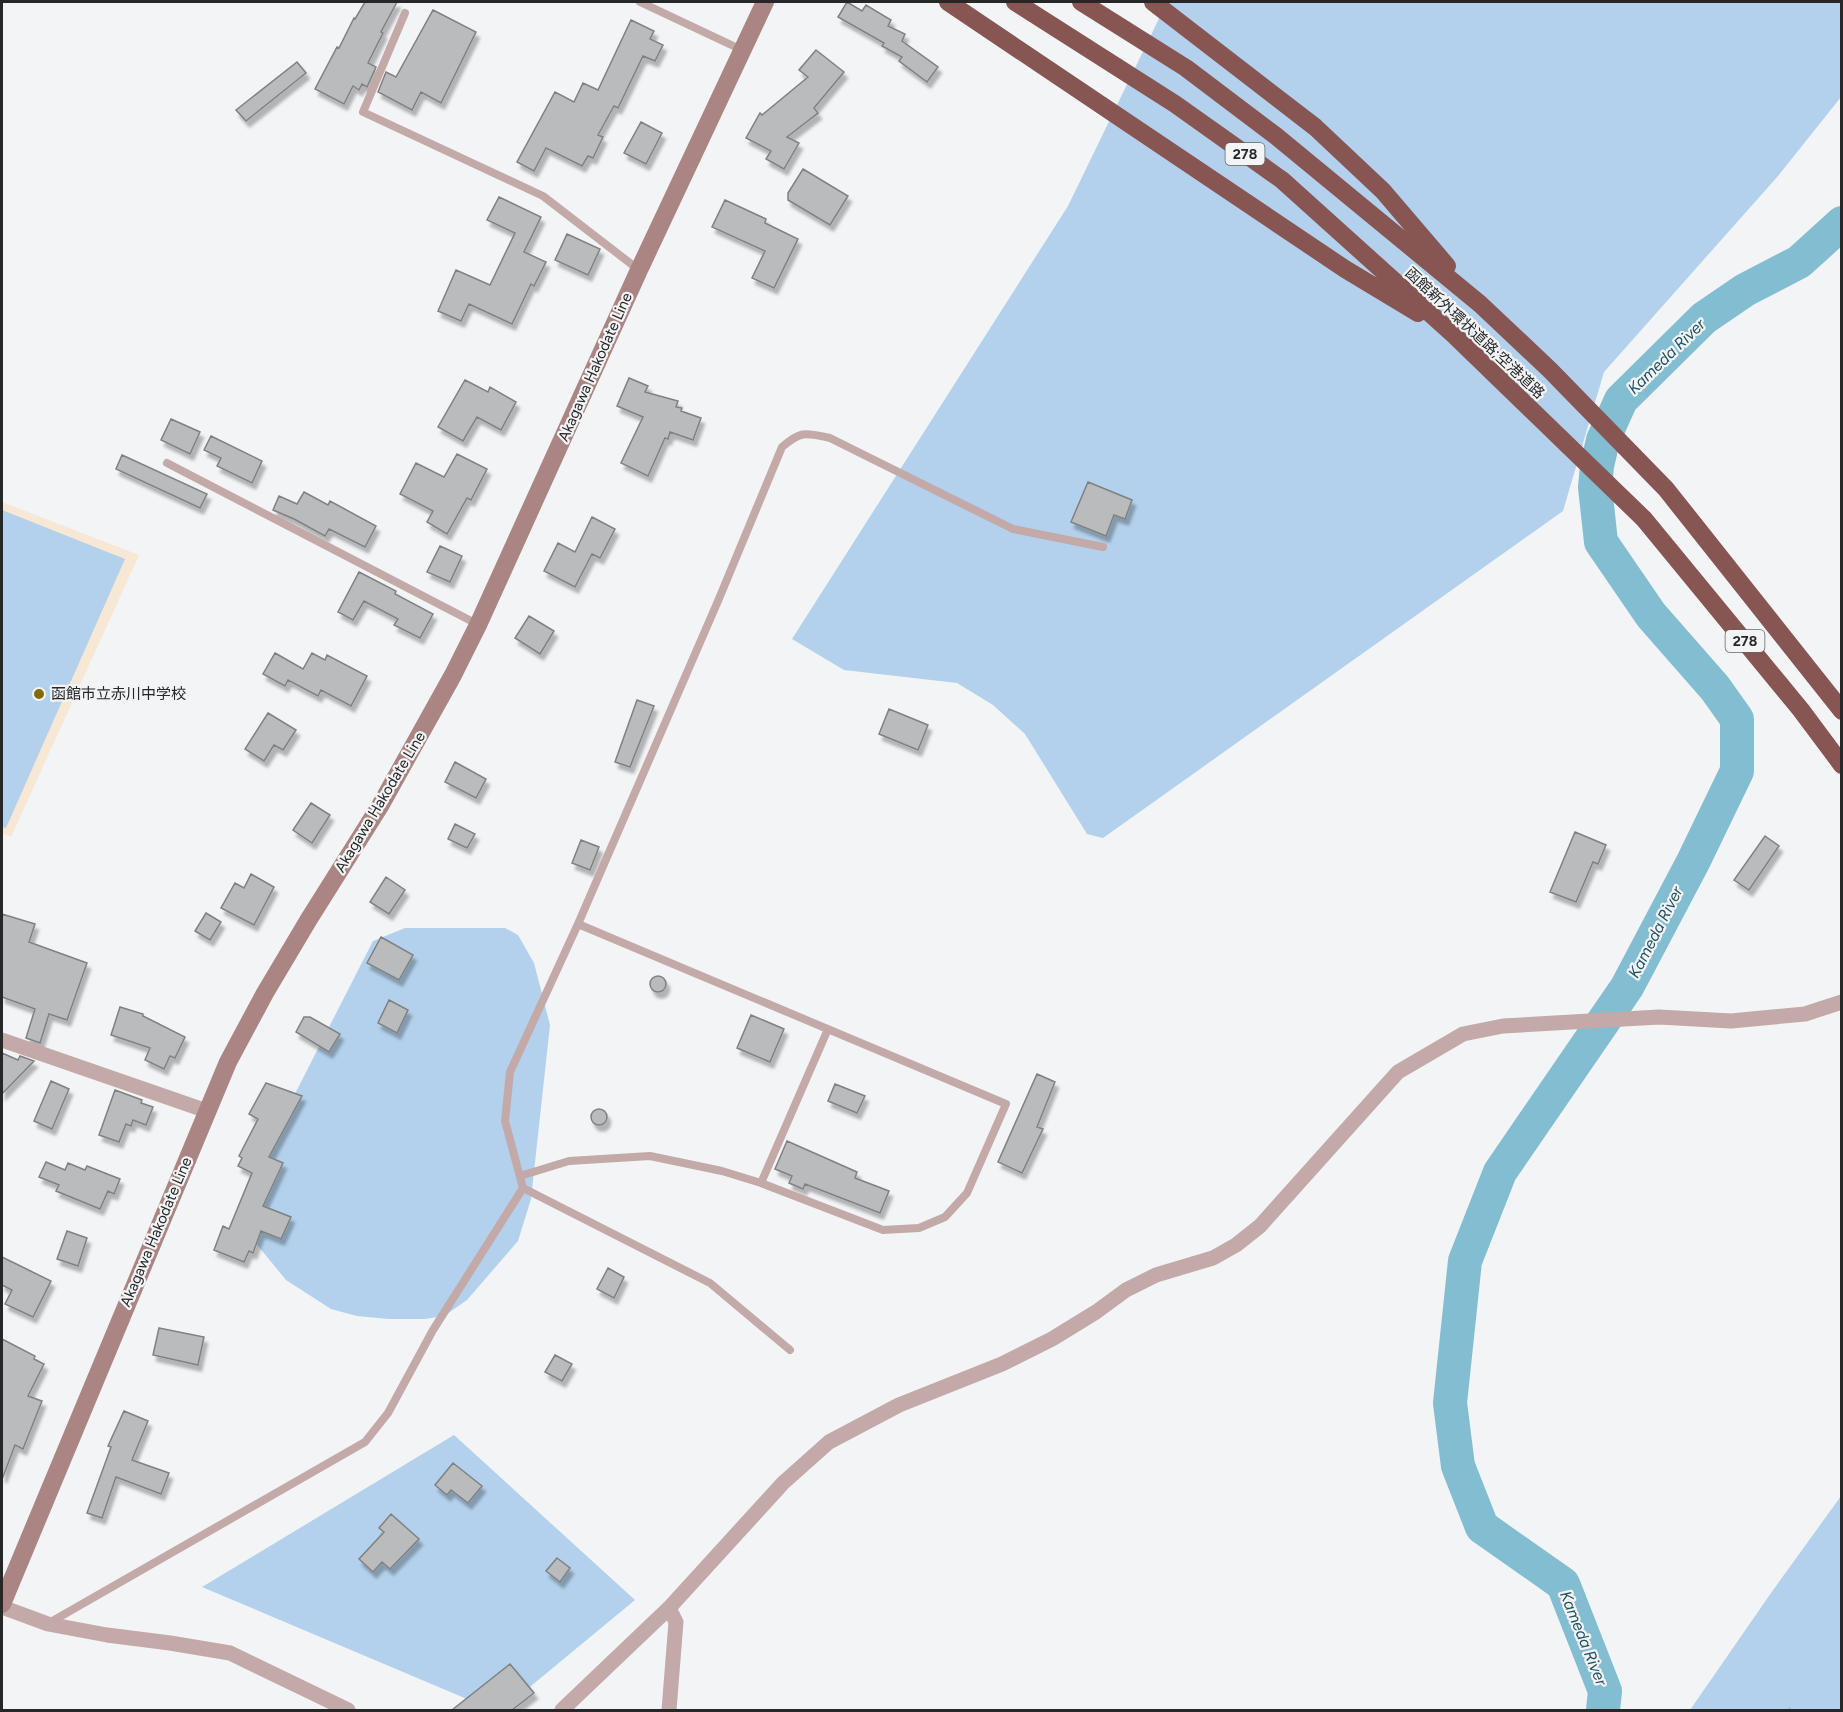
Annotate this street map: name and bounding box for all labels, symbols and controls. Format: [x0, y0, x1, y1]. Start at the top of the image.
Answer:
road number: 278 [1226, 143, 1264, 165]
street label: 函館新外環状道路;空港道路 [1402, 264, 1548, 402]
street label: Akagawa Hakodate Line [554, 290, 636, 444]
water label: Kameda River [1624, 314, 1709, 398]
road number: 278 [1726, 630, 1764, 652]
place label: 函館市立赤川中学校 [51, 685, 186, 703]
marker: 函館市立赤川中学校 [32, 687, 46, 701]
street label: Akagawa Hakodate Line [331, 728, 429, 876]
water label: Kameda River [1624, 883, 1687, 981]
street label: Akagawa Hakodate Line [116, 1154, 196, 1310]
water label: Kameda River [1556, 1588, 1611, 1689]

